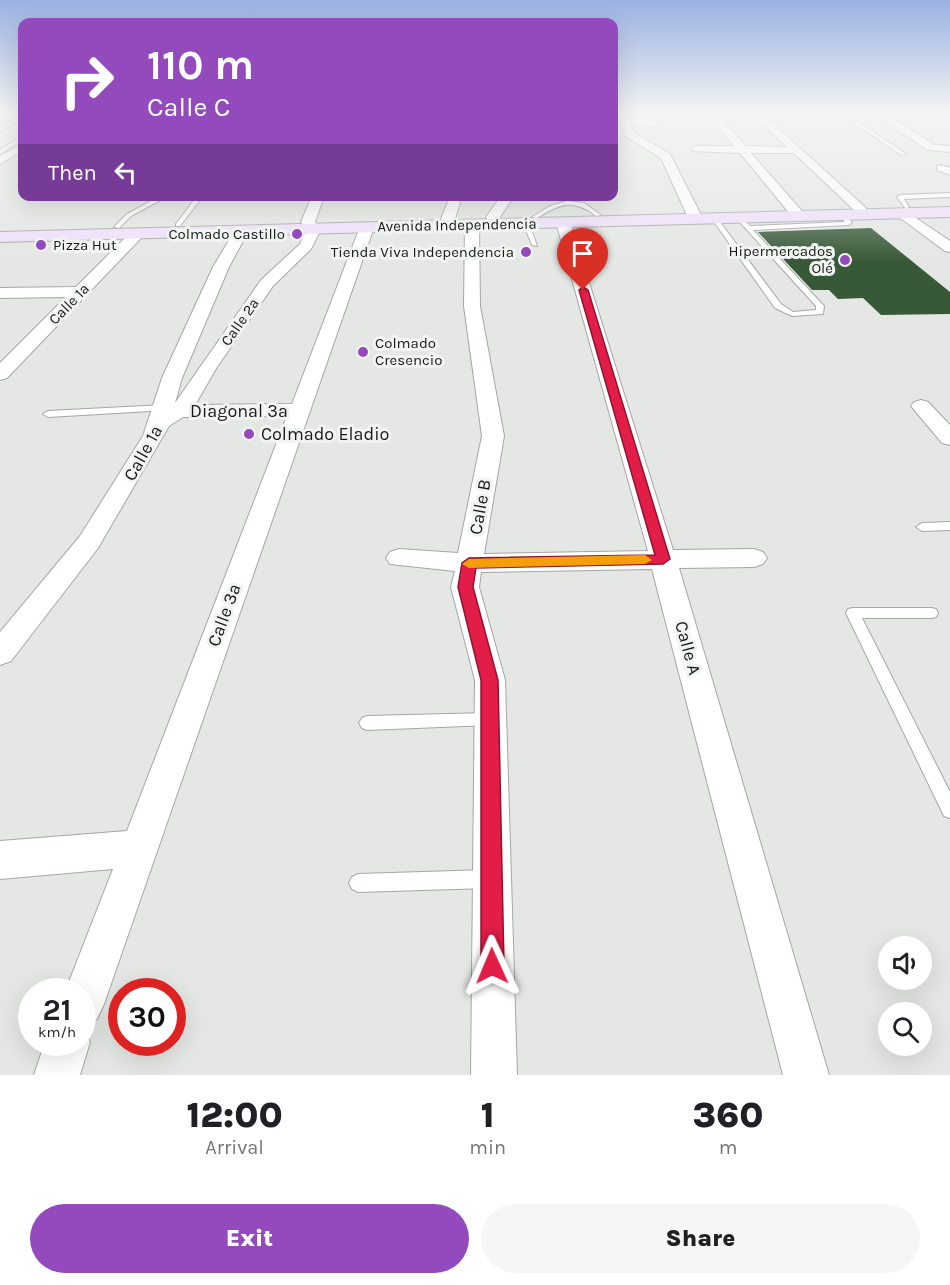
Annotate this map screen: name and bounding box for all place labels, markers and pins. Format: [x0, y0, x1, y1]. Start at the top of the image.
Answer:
place label: Colmado Castillo [168, 225, 285, 243]
marker: Colmado Castillo [290, 227, 304, 241]
pin [557, 228, 608, 290]
place label: Pizza Hut [53, 236, 117, 254]
marker: Pizza Hut [34, 238, 48, 252]
place label: Hipermercados Olé [728, 242, 833, 277]
place label: Tienda Viva Independencia [331, 243, 514, 261]
marker: Tienda Viva Independencia [519, 245, 533, 259]
marker: Hipermercados Olé [838, 253, 852, 267]
place label: Colmado Cresencio [375, 334, 442, 369]
marker: Colmado Cresencio [356, 345, 370, 359]
place label: Colmado Eladio [261, 423, 389, 445]
marker: Colmado Eladio [242, 427, 256, 441]

